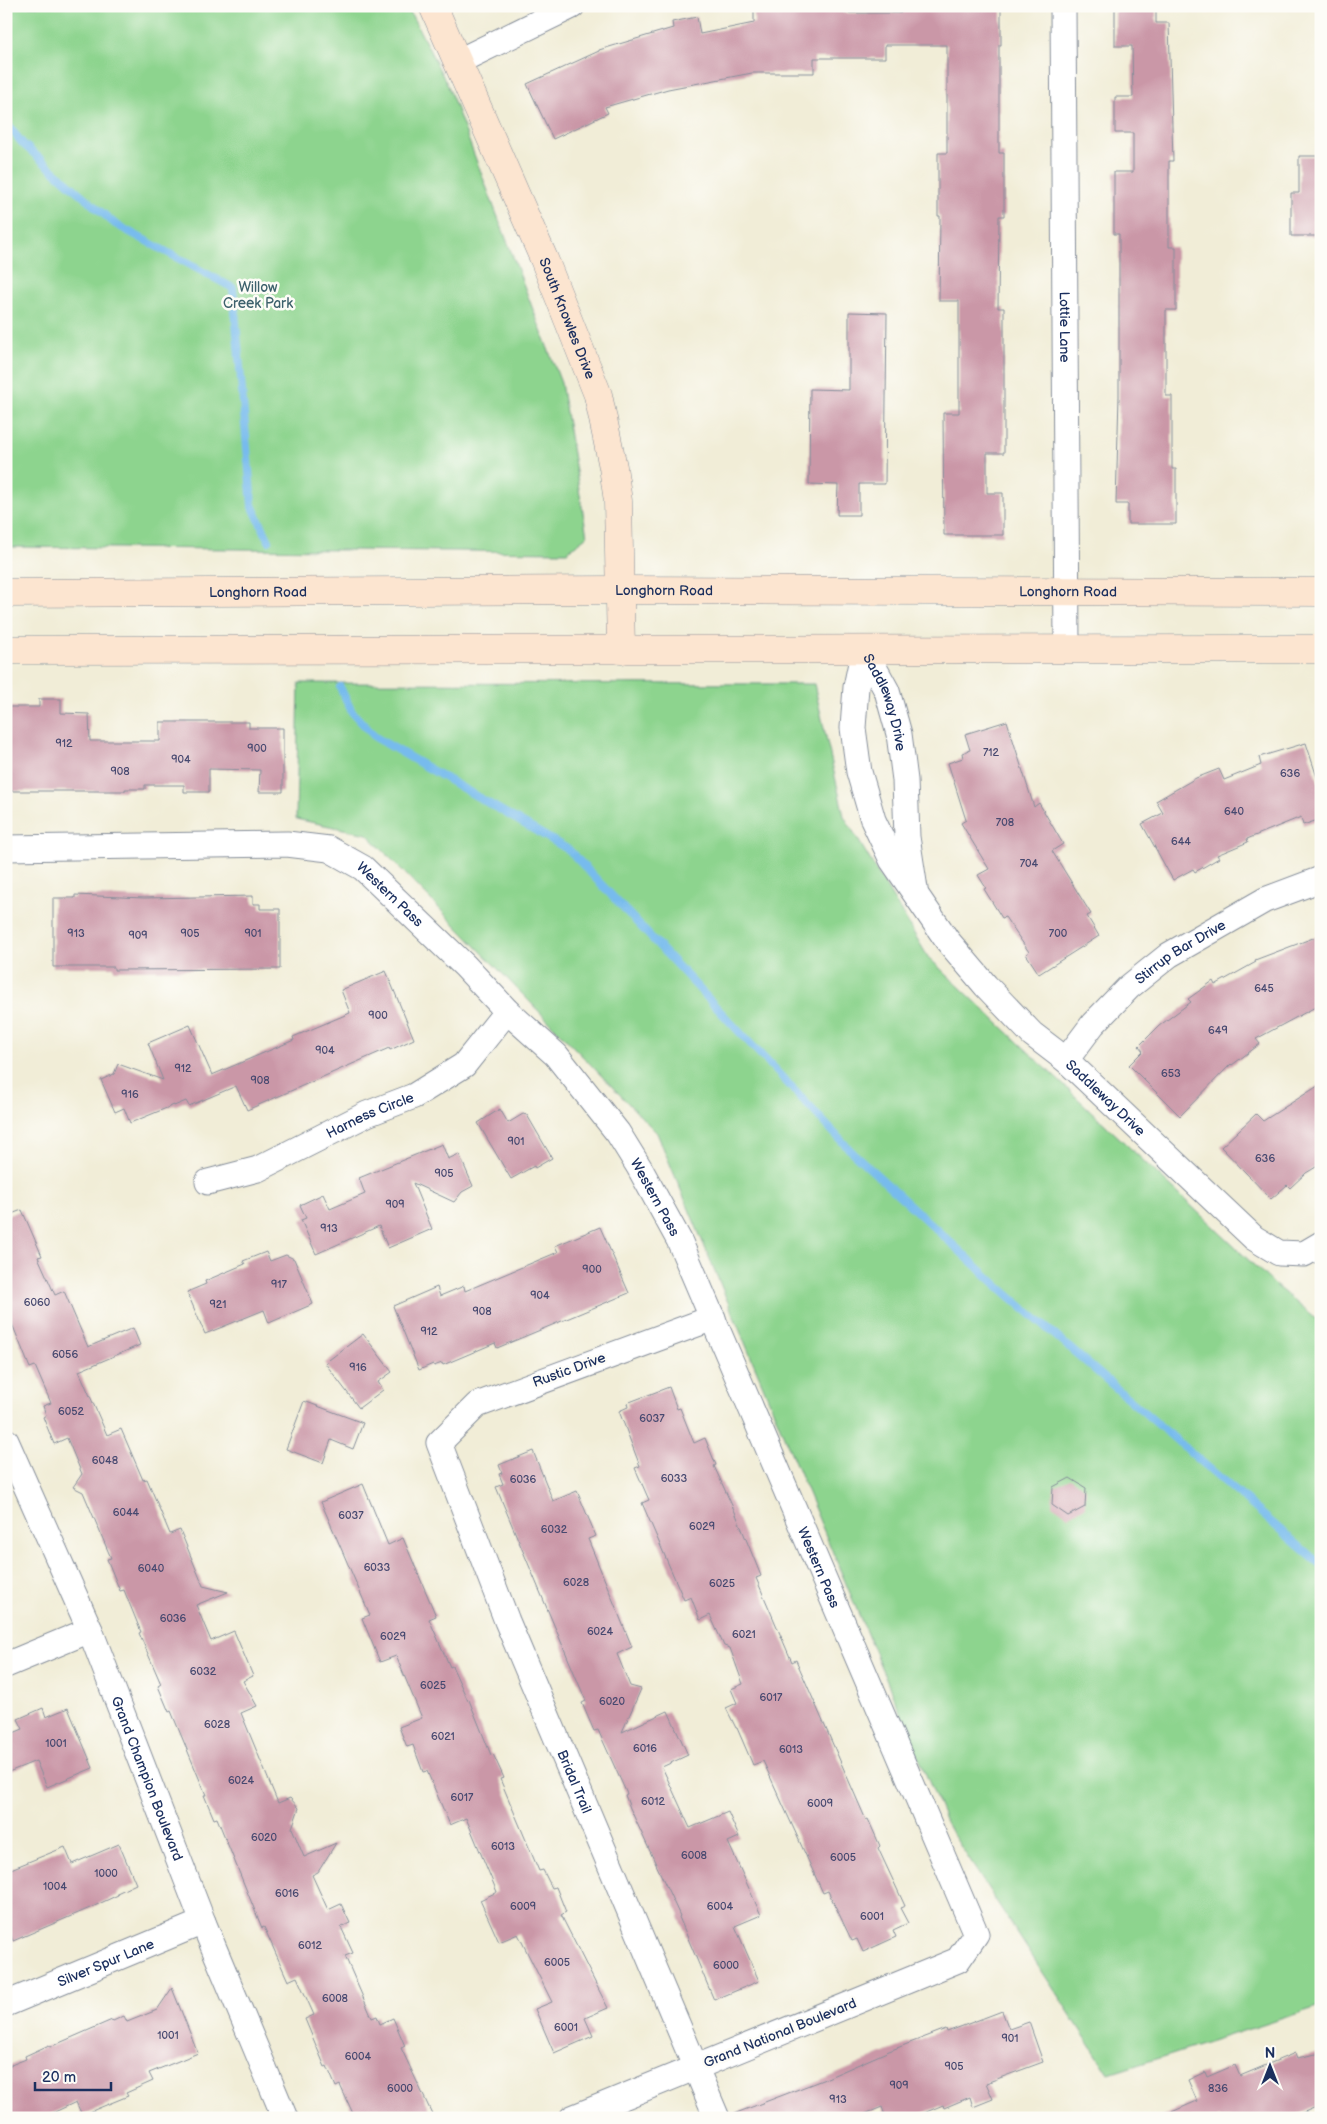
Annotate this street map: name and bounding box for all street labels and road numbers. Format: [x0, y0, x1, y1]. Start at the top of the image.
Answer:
street label: South Knowles Drive [536, 255, 599, 381]
street label: Lottie Lane [1056, 291, 1074, 363]
street label: Longhorn Road [615, 581, 713, 599]
street label: Longhorn Road [209, 583, 307, 601]
street label: Longhorn Road [1019, 583, 1117, 600]
street label: Saddleway Drive [860, 651, 910, 752]
street label: Western Pass [353, 858, 427, 930]
street label: Stirrup Bar Drive [1131, 916, 1229, 988]
street label: Saddleway Drive [1062, 1056, 1149, 1139]
street label: Harness Circle [323, 1088, 416, 1142]
street label: Western Pass [627, 1155, 684, 1239]
street label: Rustic Drive [530, 1349, 608, 1391]
street label: Western Pass [794, 1524, 844, 1610]
street label: Grand Champion Boulevard [108, 1694, 187, 1863]
street label: Bridal Trail [554, 1747, 596, 1816]
street label: Silver Spur Lane [55, 1935, 157, 1990]
street label: Grand National Boulevard [701, 1995, 859, 2071]

